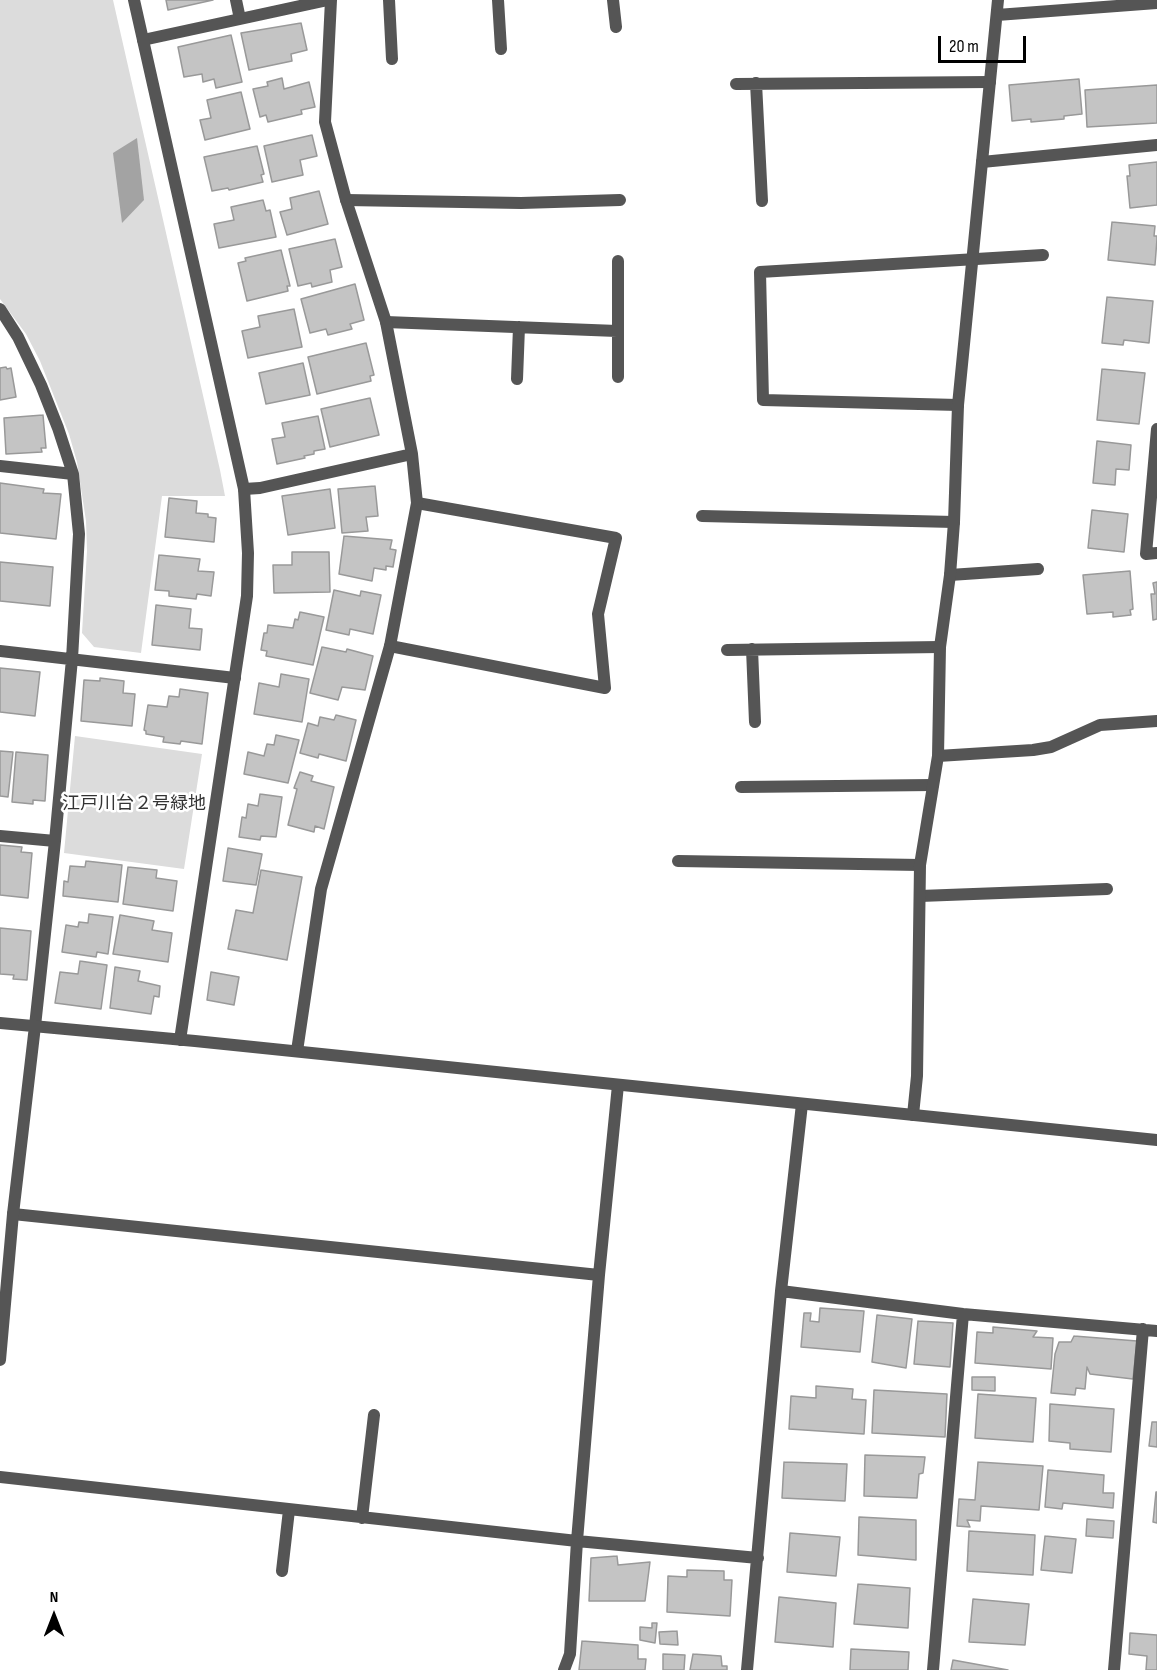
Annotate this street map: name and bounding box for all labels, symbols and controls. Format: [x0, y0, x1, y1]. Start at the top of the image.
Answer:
scale bar [941, 24, 1030, 62]
text: 20 m [949, 36, 979, 57]
park label: 江戸川台２号緑地 [62, 793, 206, 815]
north arrow [24, 1586, 84, 1646]
text: N [50, 1588, 58, 1607]

